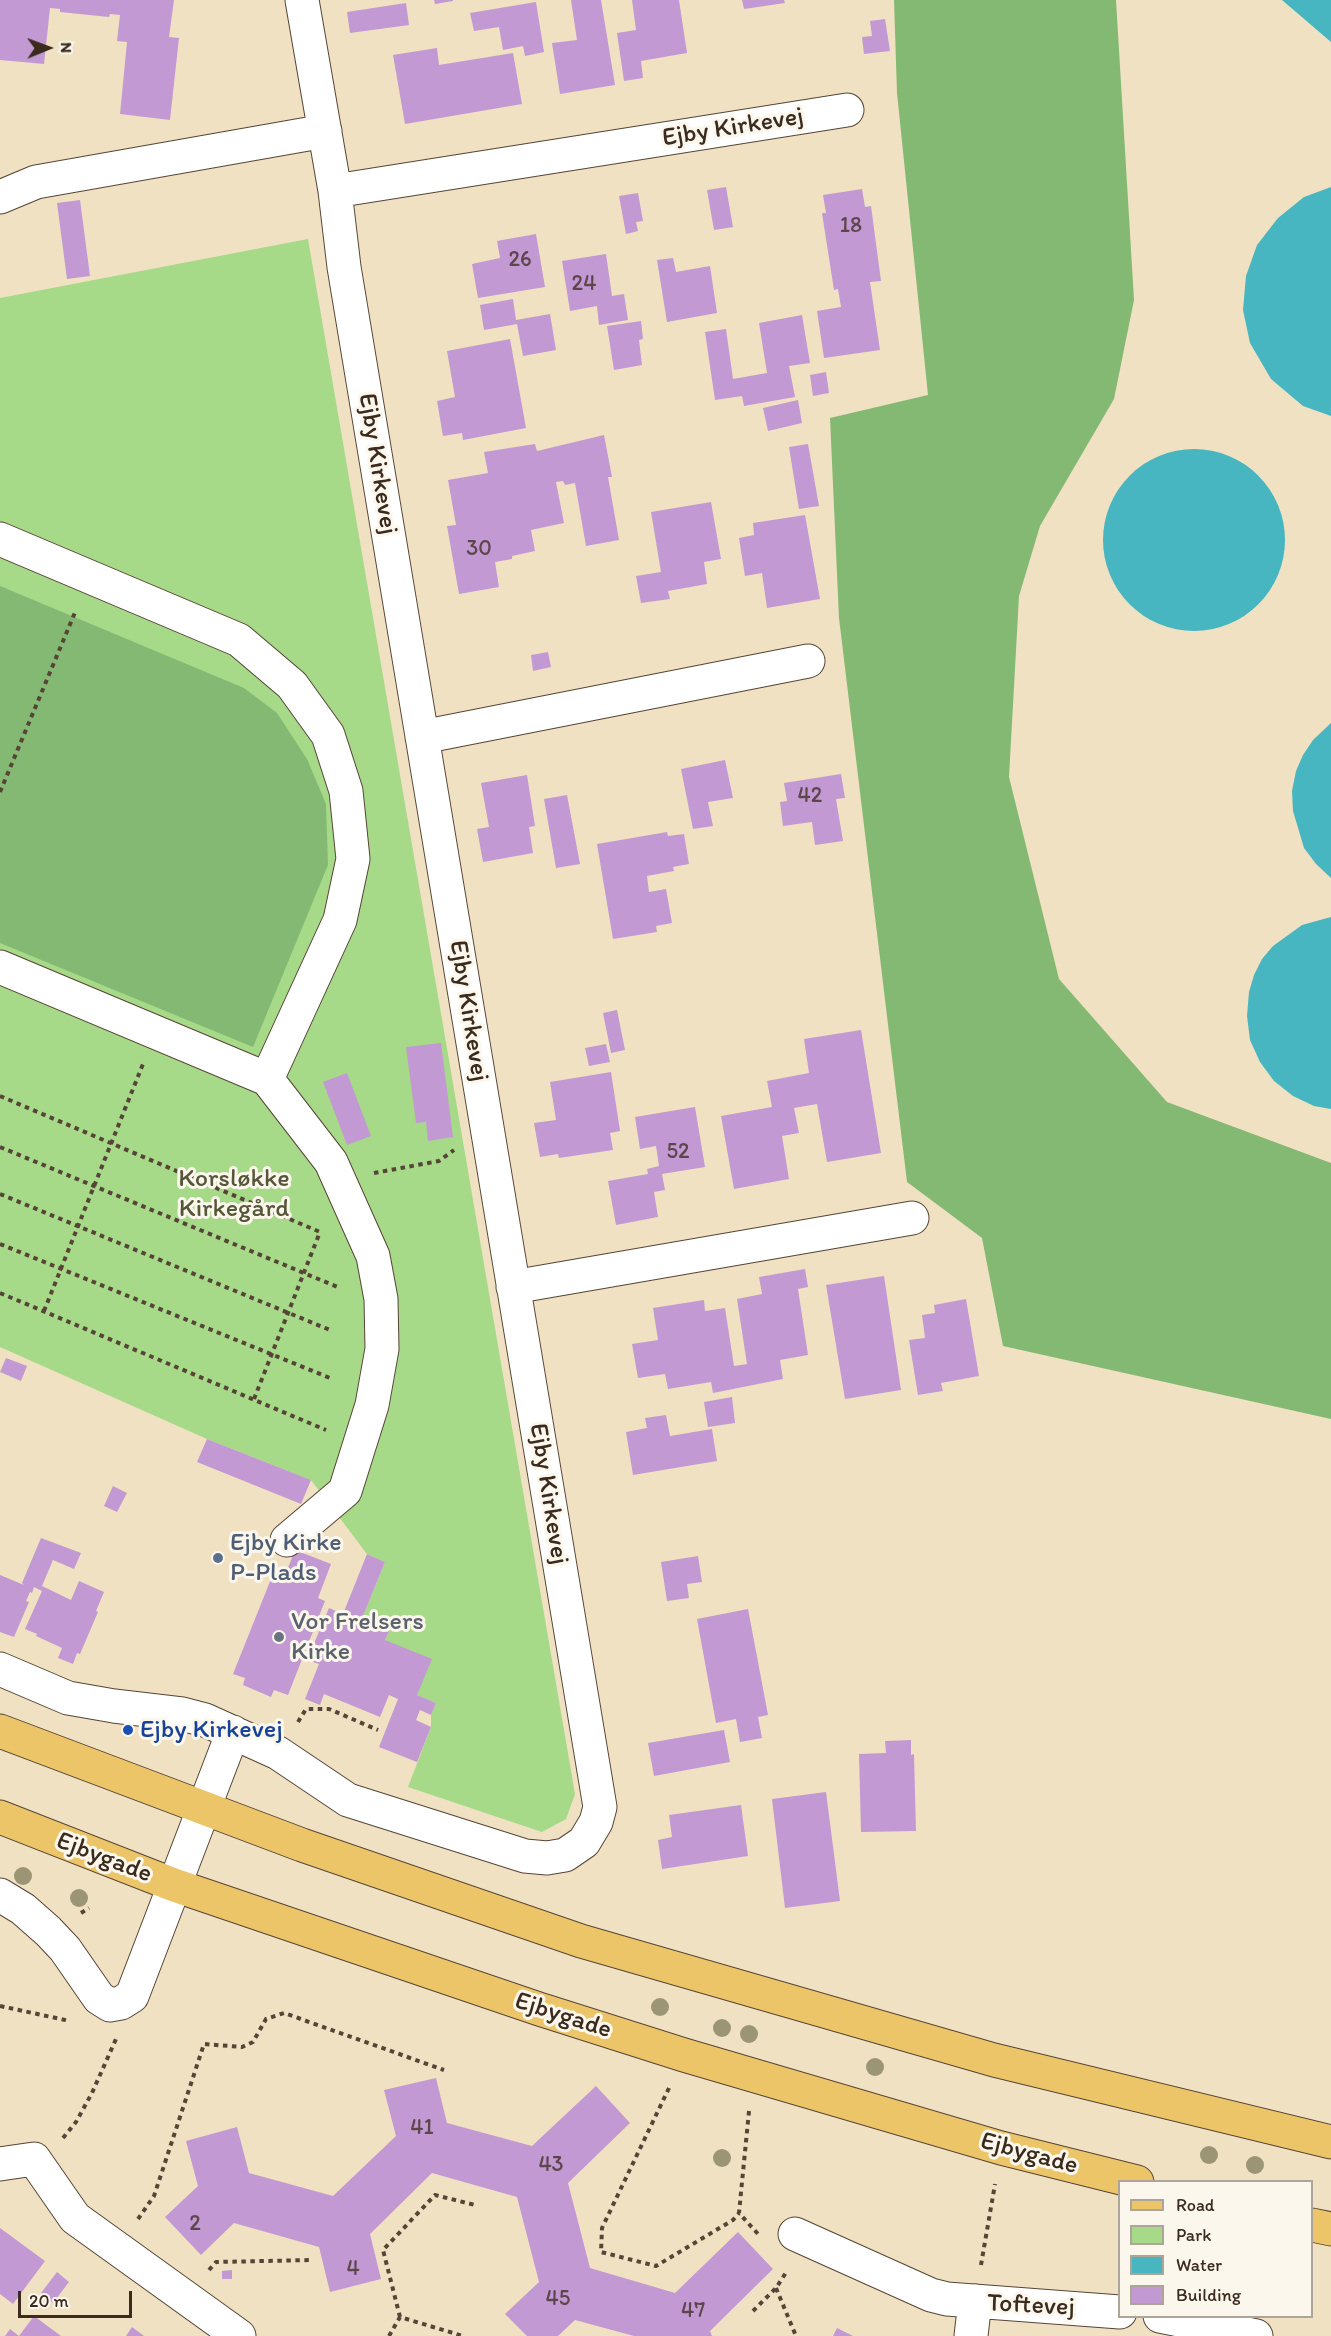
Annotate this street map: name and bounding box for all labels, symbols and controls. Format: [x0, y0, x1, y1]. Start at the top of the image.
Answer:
north arrow [18, 18, 78, 78]
text: N [57, 42, 76, 53]
street label: Ejby Kirkevej [660, 101, 806, 155]
house number: 18 [840, 213, 862, 239]
house number: 26 [508, 247, 532, 273]
house number: 24 [572, 271, 596, 297]
street label: Ejby Kirkevej [350, 391, 404, 537]
house number: 30 [466, 536, 492, 562]
house number: 42 [798, 783, 822, 809]
street label: Ejby Kirkevej [441, 938, 495, 1084]
house number: 52 [666, 1139, 690, 1165]
park label: Korsløkke Kirkegård [178, 1163, 290, 1224]
street label: Ejby Kirkevej [521, 1421, 575, 1567]
place label: Ejby Kirke P-Plads [230, 1527, 342, 1588]
marker: Ejby Kirke P-Plads [211, 1551, 225, 1565]
place label: Vor Frelsers Kirke [291, 1606, 424, 1667]
marker: Vor Frelsers Kirke [272, 1630, 286, 1644]
place label: Ejby Kirkevej [140, 1714, 283, 1746]
marker: Ejby Kirkevej [121, 1723, 135, 1737]
street label: Ejbygade [52, 1826, 156, 1890]
street label: Ejbygade [511, 1986, 615, 2046]
house number: 41 [410, 2115, 434, 2141]
street label: Ejbygade [977, 2126, 1081, 2182]
house number: 43 [538, 2152, 564, 2178]
legend [1118, 2180, 1313, 2318]
text: Road [1176, 2194, 1215, 2216]
house number: 2 [189, 2211, 201, 2237]
text: Park [1176, 2224, 1211, 2246]
text: Water [1176, 2254, 1222, 2276]
house number: 4 [346, 2256, 360, 2282]
scale bar [21, 2279, 135, 2317]
text: Building [1176, 2284, 1241, 2306]
house number: 45 [546, 2286, 570, 2312]
street label: Toftevej [986, 2288, 1076, 2324]
text: 20 m [29, 2290, 69, 2312]
house number: 47 [681, 2298, 705, 2324]

